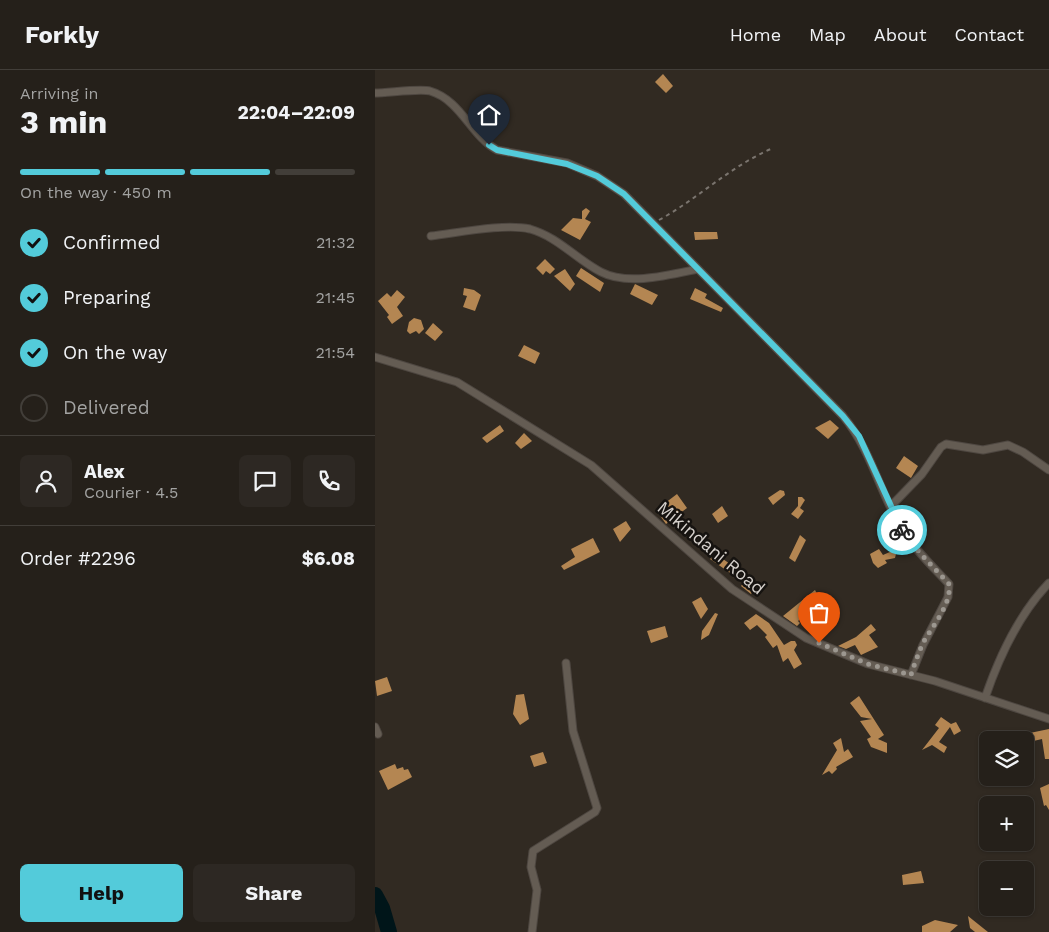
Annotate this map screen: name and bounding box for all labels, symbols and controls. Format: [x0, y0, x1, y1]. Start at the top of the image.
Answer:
text: Forkly [25, 21, 99, 49]
text: Home [730, 24, 781, 45]
text: Map [809, 24, 846, 45]
text: About [874, 24, 926, 45]
text: Contact [954, 24, 1024, 45]
text: Arriving in [20, 84, 98, 103]
pin [468, 94, 510, 145]
text: 22:04–22:09 [238, 101, 355, 124]
icon: home [475, 101, 503, 129]
text: 3 min [20, 103, 107, 141]
text: On the way · 450 m [20, 183, 172, 202]
icon: check [20, 229, 48, 257]
text: Confirmed [63, 231, 160, 254]
text: 21:32 [316, 233, 355, 252]
icon: check [20, 284, 48, 312]
text: Preparing [63, 286, 150, 309]
text: 21:45 [316, 288, 355, 307]
icon: check [20, 339, 48, 367]
text: On the way [63, 341, 167, 364]
text: 21:54 [316, 343, 355, 362]
text: Delivered [63, 396, 150, 419]
button: person [20, 455, 72, 507]
button: chat [239, 455, 291, 507]
button: phone [303, 455, 355, 507]
text: Alex [84, 460, 125, 483]
text: Courier · 4.5 [84, 483, 178, 502]
street label: Mikindani Road [653, 497, 769, 599]
courier [877, 505, 927, 555]
icon: bike [888, 516, 916, 544]
text: Order #2296 [20, 547, 136, 570]
text: $6.08 [302, 547, 355, 570]
pin [798, 592, 840, 643]
icon: bag [805, 599, 833, 627]
map controls [979, 731, 1034, 916]
button: layers [979, 731, 1034, 786]
button: + [979, 796, 1034, 851]
button: − [979, 861, 1034, 916]
button: Help [20, 864, 183, 922]
button: Share [193, 864, 355, 922]

